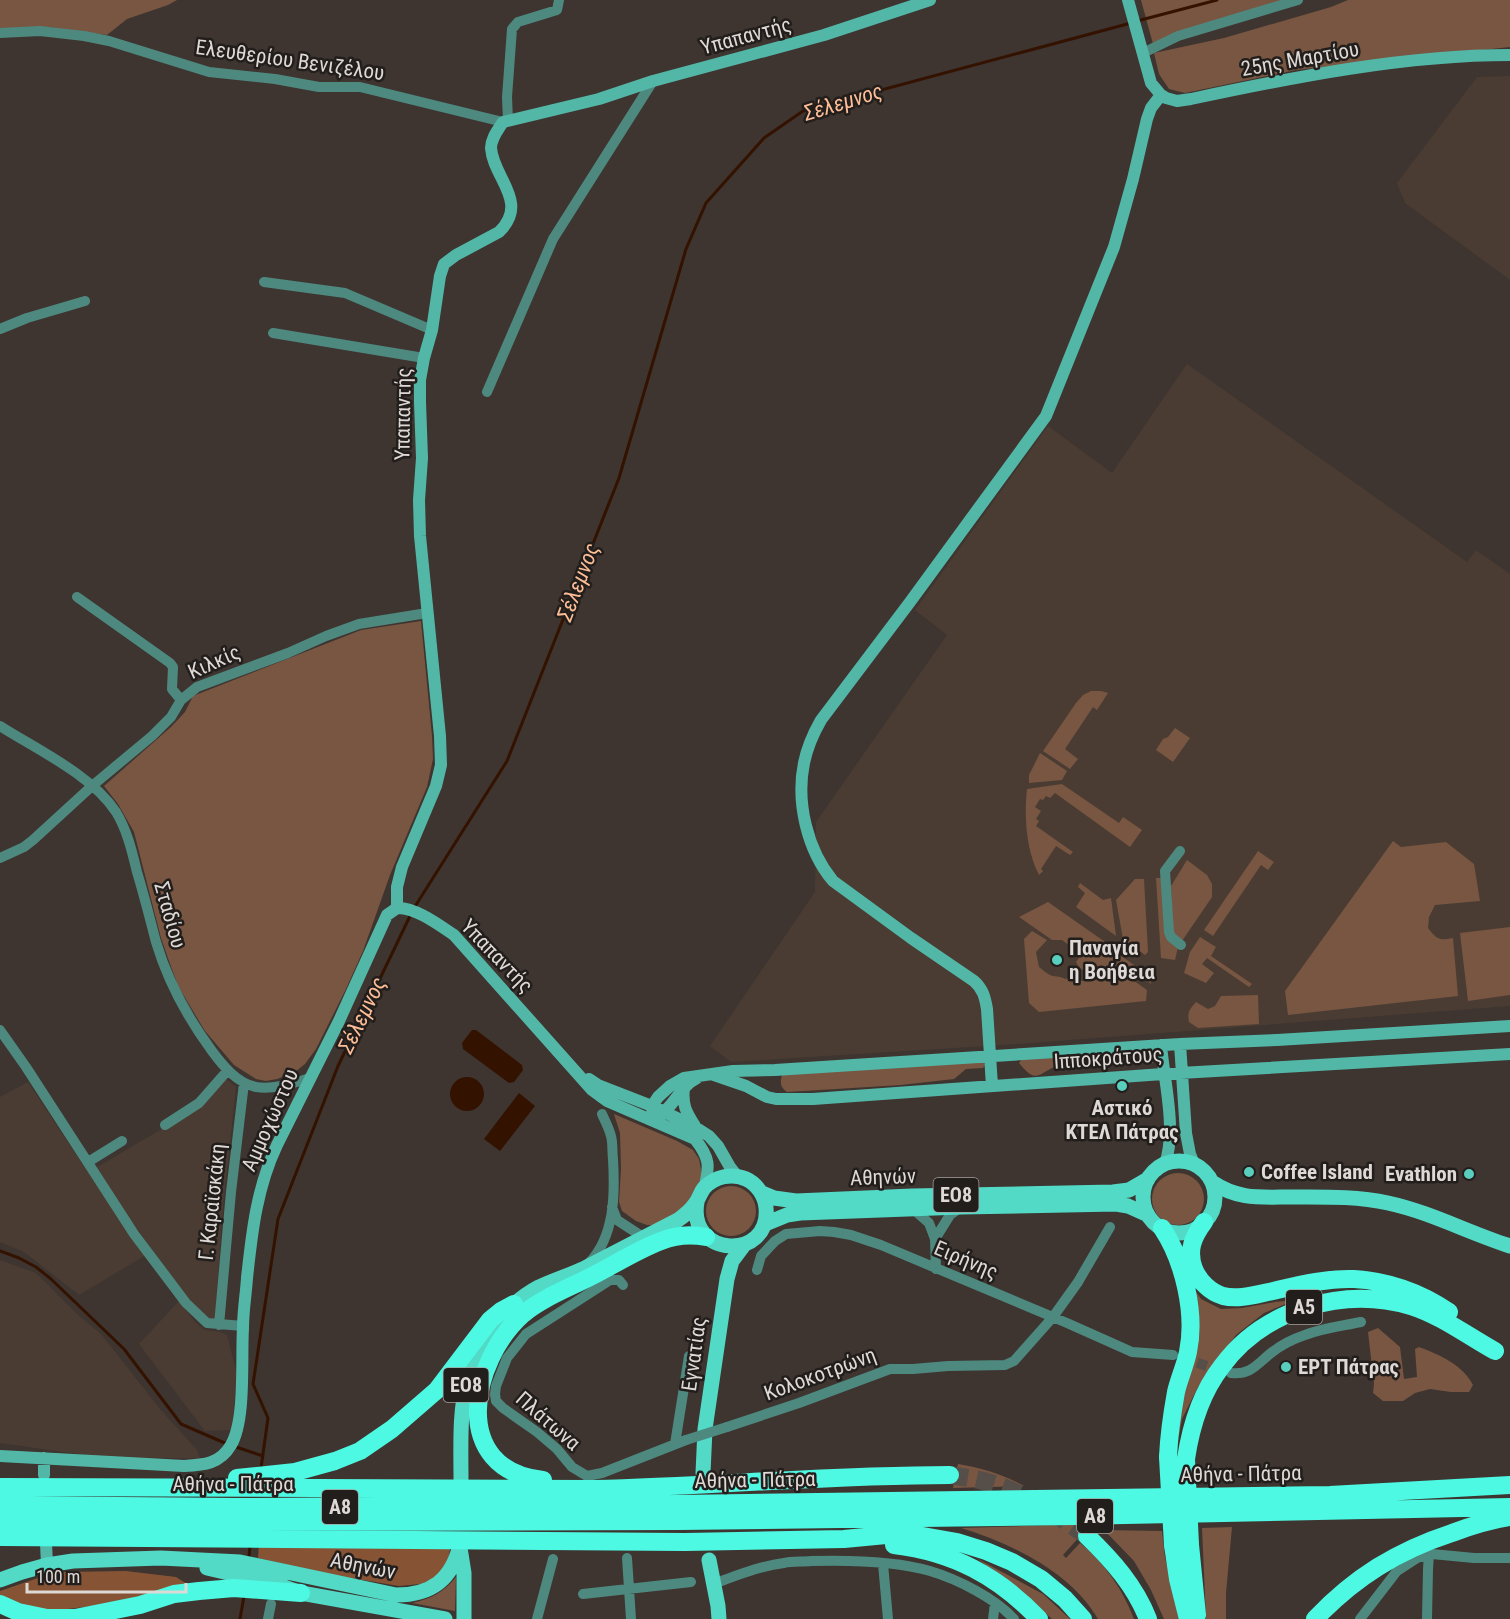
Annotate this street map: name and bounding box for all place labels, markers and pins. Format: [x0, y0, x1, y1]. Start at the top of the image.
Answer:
place label: Παναγία η Βοήθεια [1069, 936, 1155, 984]
marker: Παναγία η Βοήθεια [1050, 953, 1064, 967]
marker: Αστικό ΚΤΕΛ Πάτρας [1115, 1079, 1129, 1093]
place label: Αστικό ΚΤΕΛ Πάτρας [1065, 1096, 1179, 1144]
place label: Coffee Island [1261, 1160, 1373, 1184]
place label: Evathlon [1385, 1162, 1457, 1186]
marker: Coffee Island [1242, 1165, 1256, 1179]
marker: Evathlon [1462, 1167, 1476, 1181]
place label: ΕΡΤ Πάτρας [1298, 1355, 1399, 1379]
marker: ΕΡΤ Πάτρας [1279, 1360, 1293, 1374]

